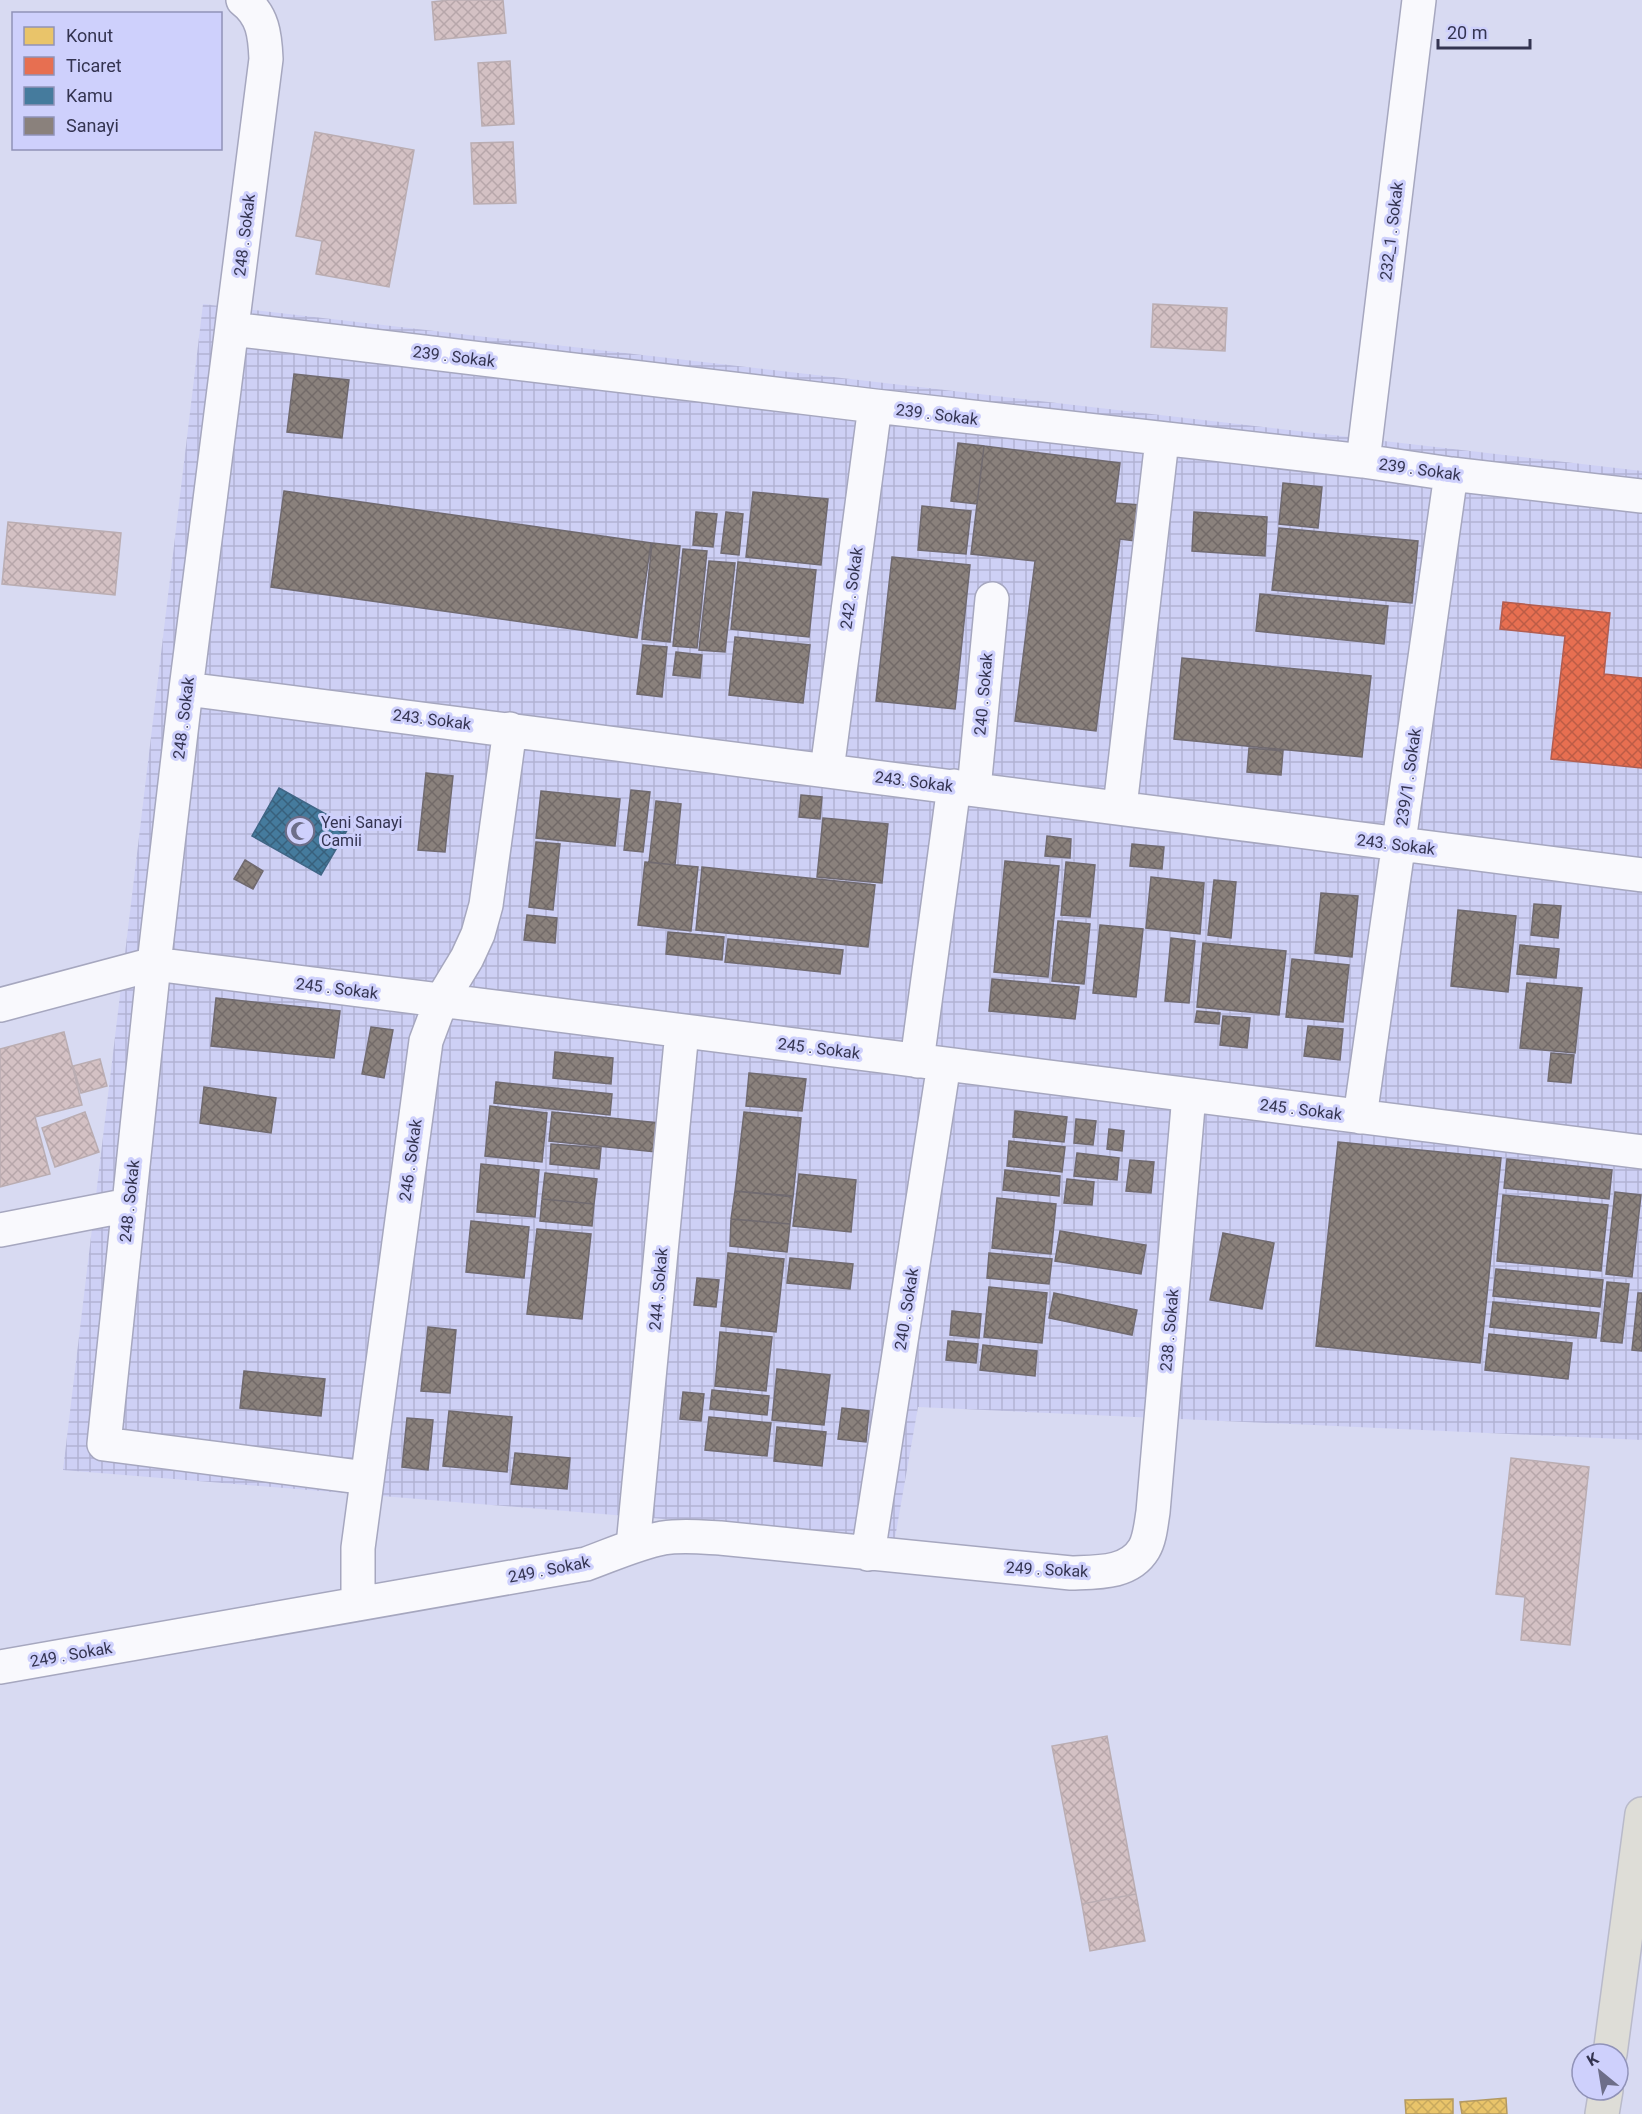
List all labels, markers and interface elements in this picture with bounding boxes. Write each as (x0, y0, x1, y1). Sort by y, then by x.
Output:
legend (12, 12, 222, 150)
scale bar (1438, 12, 1530, 50)
text: 20 m (1447, 22, 1487, 43)
text: Konut (66, 25, 113, 46)
text: Ticaret (66, 55, 122, 76)
text: Kamu (66, 85, 113, 106)
text: Sanayi (66, 115, 119, 136)
street label: 232_1 . Sokak (1376, 180, 1407, 281)
street label: 248 . Sokak (230, 192, 259, 277)
street label: 239 . Sokak (412, 342, 497, 371)
street label: 239 . Sokak (895, 400, 980, 429)
street label: 239 . Sokak (1378, 454, 1463, 485)
street label: 242 . Sokak (836, 545, 867, 630)
street label: 240 . Sokak (970, 651, 997, 736)
street label: 248 . Sokak (169, 675, 198, 760)
street label: 243. Sokak (392, 705, 473, 734)
street label: 239/1 . Sokak (1392, 726, 1425, 827)
street label: 243. Sokak (874, 767, 955, 796)
place label: Yeni Sanayi Camii (321, 813, 402, 850)
mosque icon: Yeni Sanayi Camii (284, 815, 316, 847)
street label: 243. Sokak (1356, 830, 1437, 859)
street label: 245 . Sokak (295, 974, 380, 1003)
street label: 245 . Sokak (777, 1034, 862, 1063)
street label: 245 . Sokak (1259, 1095, 1344, 1124)
street label: 246 . Sokak (395, 1117, 426, 1202)
street label: 248 . Sokak (116, 1158, 143, 1243)
street label: 244 . Sokak (645, 1246, 672, 1331)
street label: 240 . Sokak (891, 1266, 922, 1351)
street label: 238 . Sokak (1156, 1287, 1183, 1372)
street label: 249 . Sokak (507, 1552, 592, 1587)
street label: 249 . Sokak (1005, 1558, 1090, 1581)
street label: 249 . Sokak (29, 1638, 114, 1671)
north arrow (1570, 2042, 1630, 2102)
text: K (1584, 2048, 1603, 2070)

